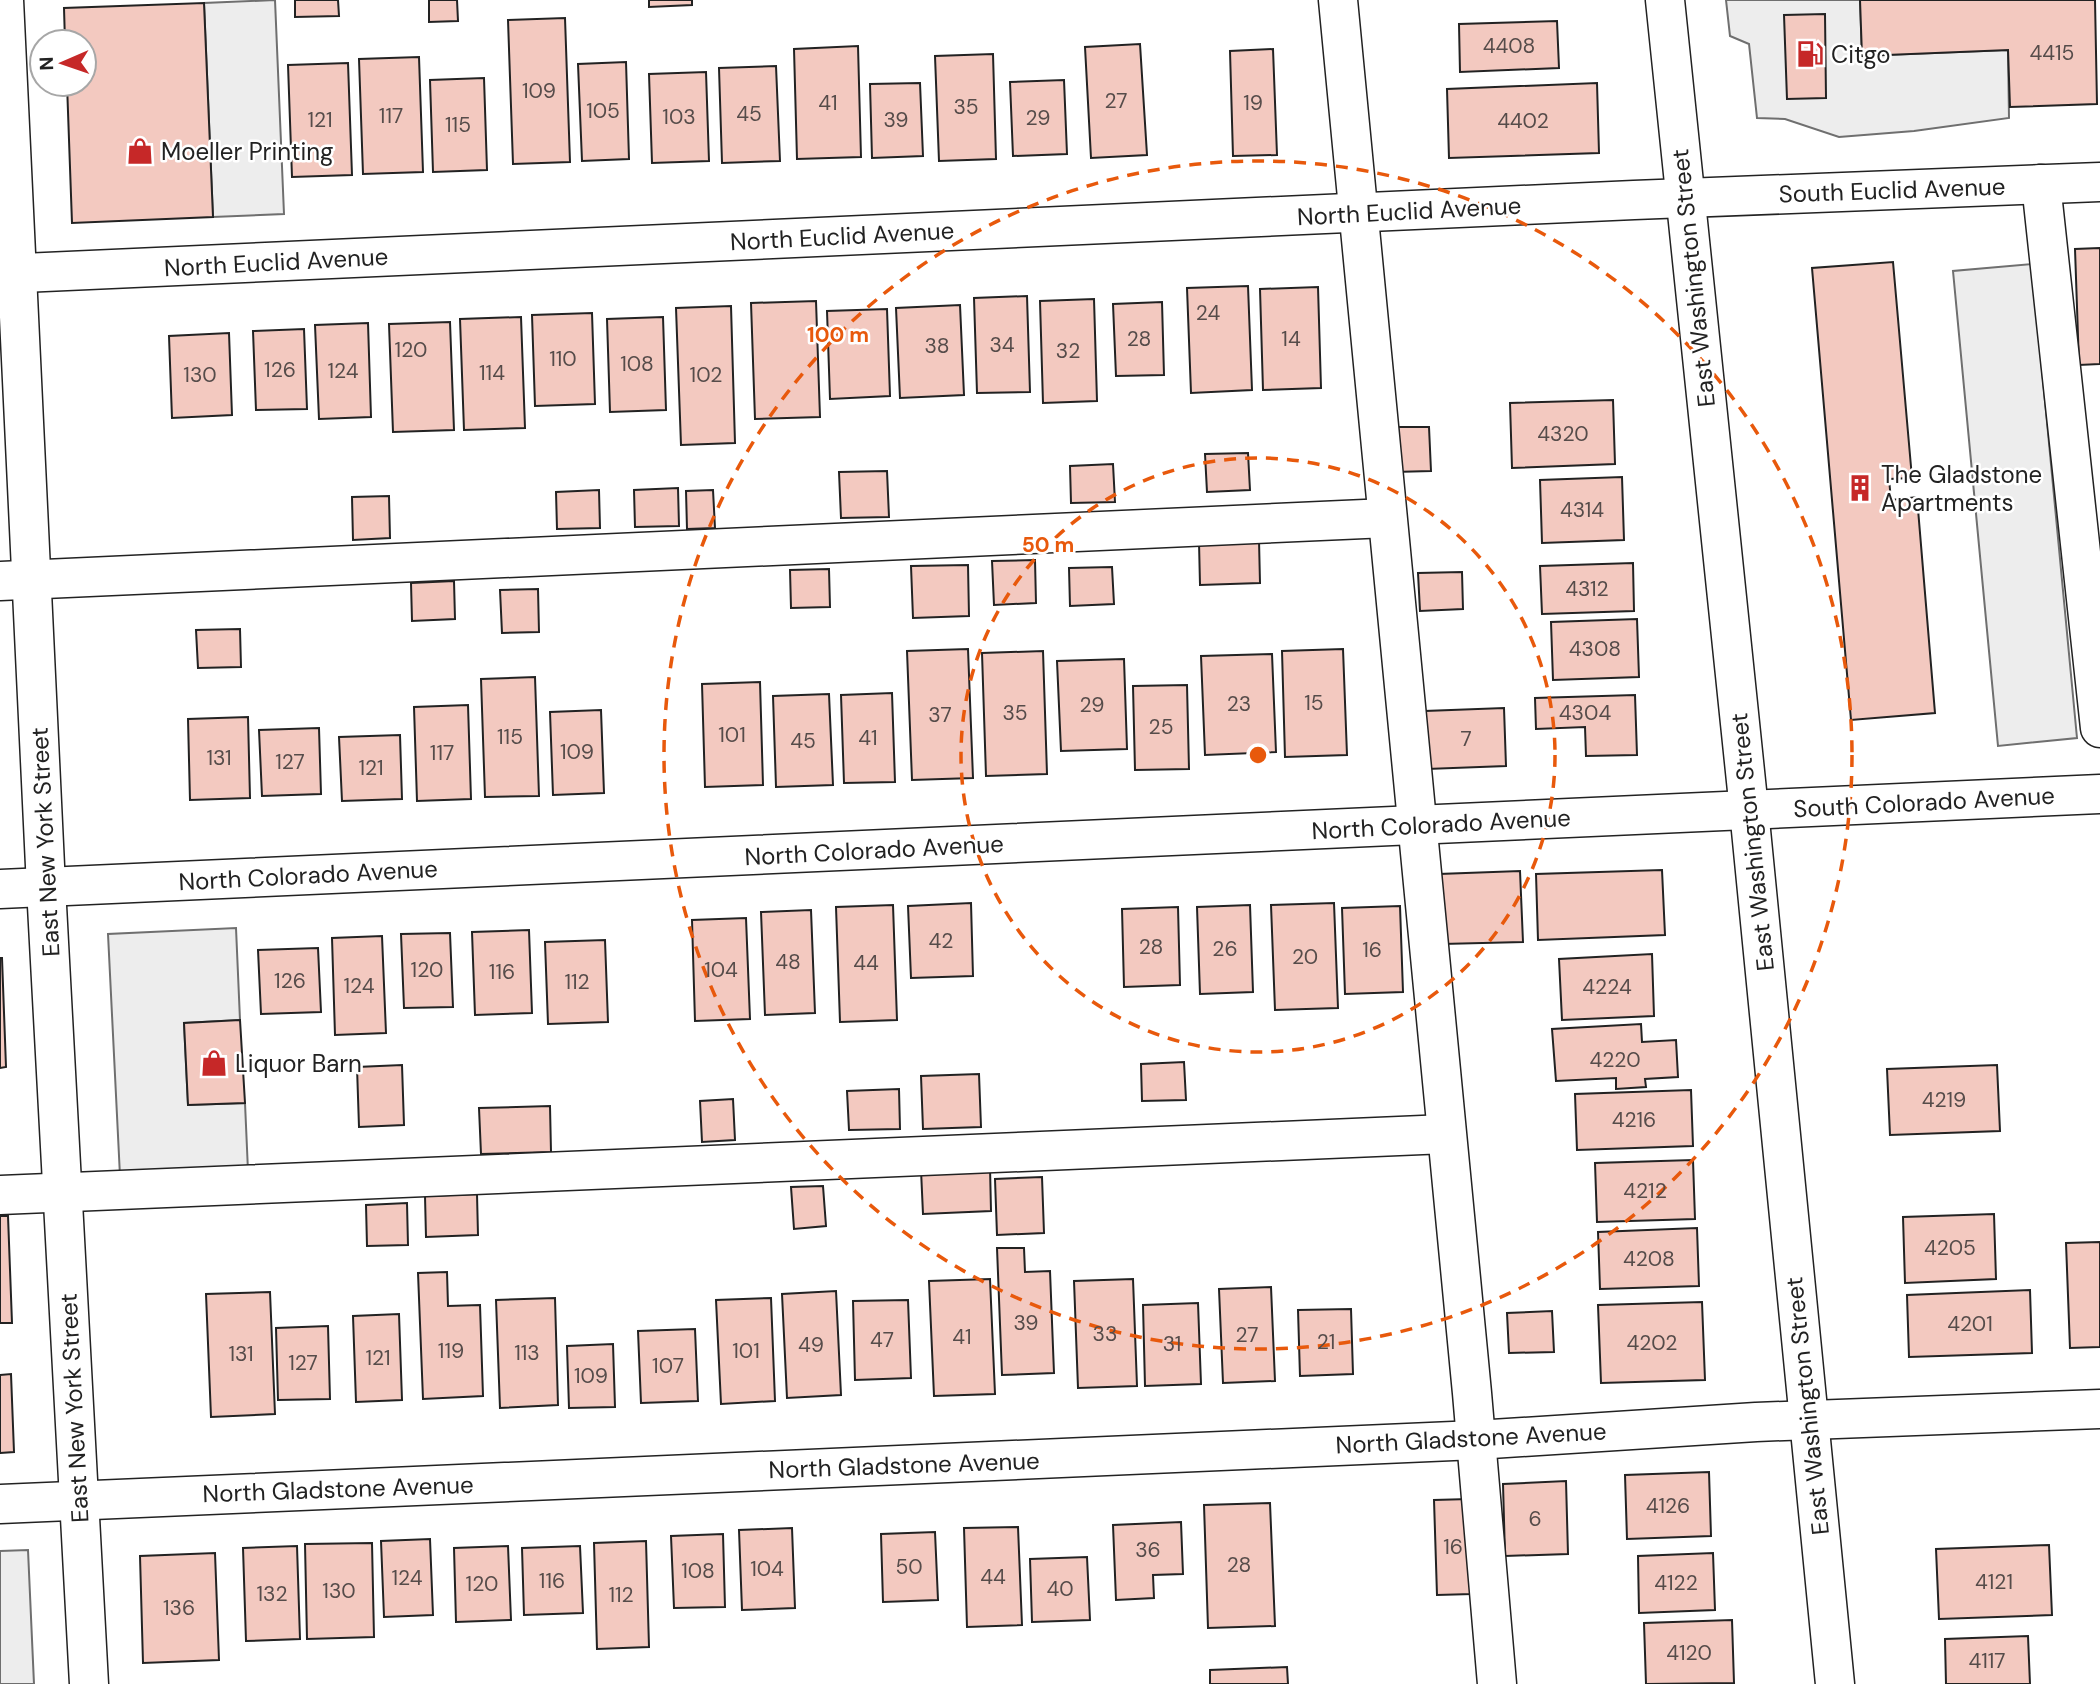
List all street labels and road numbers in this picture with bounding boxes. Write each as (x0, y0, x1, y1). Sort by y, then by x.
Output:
street label: East Washington Street (1664, 147, 1722, 409)
street label: South Euclid Avenue (1778, 171, 2006, 209)
street label: North Euclid Avenue (1296, 190, 1522, 232)
street label: North Euclid Avenue (729, 215, 955, 257)
street label: North Euclid Avenue (163, 241, 389, 283)
street label: East Washington Street (1723, 711, 1781, 973)
street label: East New York Street (24, 726, 66, 958)
street label: South Colorado Avenue (1793, 780, 2055, 824)
street label: North Colorado Avenue (1311, 802, 1571, 846)
street label: North Colorado Avenue (744, 828, 1004, 872)
street label: North Colorado Avenue (178, 853, 438, 897)
street label: East Washington Street (1778, 1275, 1836, 1537)
street label: East New York Street (53, 1292, 95, 1524)
street label: North Gladstone Avenue (1335, 1415, 1607, 1461)
street label: North Gladstone Avenue (768, 1445, 1040, 1485)
street label: North Gladstone Avenue (202, 1469, 474, 1509)

